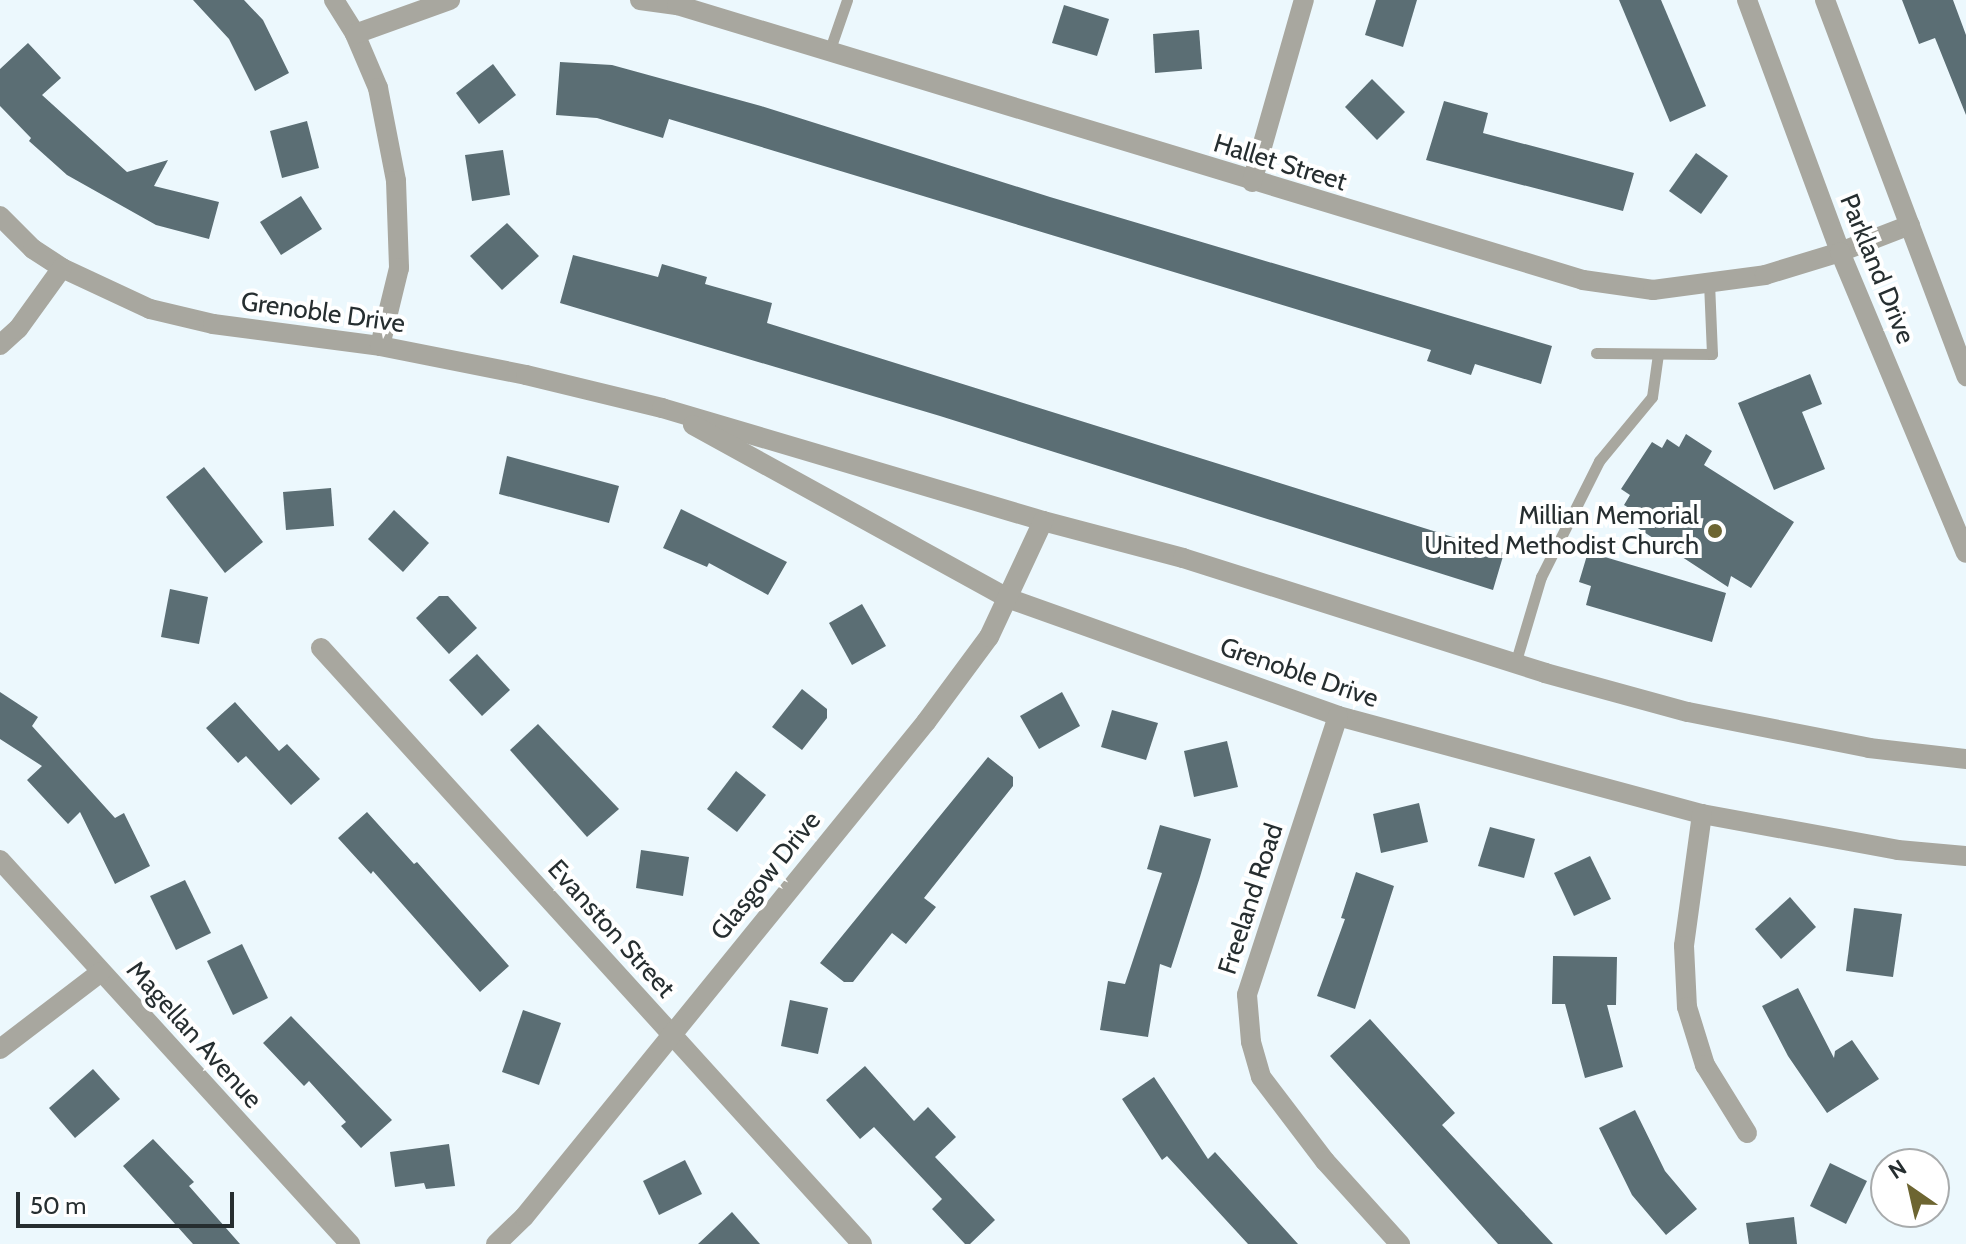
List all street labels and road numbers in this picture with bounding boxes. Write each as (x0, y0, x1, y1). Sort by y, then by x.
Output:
street label: Hallet Street (1210, 128, 1350, 198)
street label: Parkland Drive (1833, 190, 1921, 348)
street label: Grenoble Drive (239, 286, 407, 340)
street label: Grenoble Drive (1216, 631, 1382, 715)
street label: Glasgow Drive (705, 805, 827, 947)
street label: Freeland Road (1212, 820, 1290, 978)
street label: Evanston Street (541, 854, 681, 1004)
street label: Magellan Avenue (120, 955, 268, 1115)

